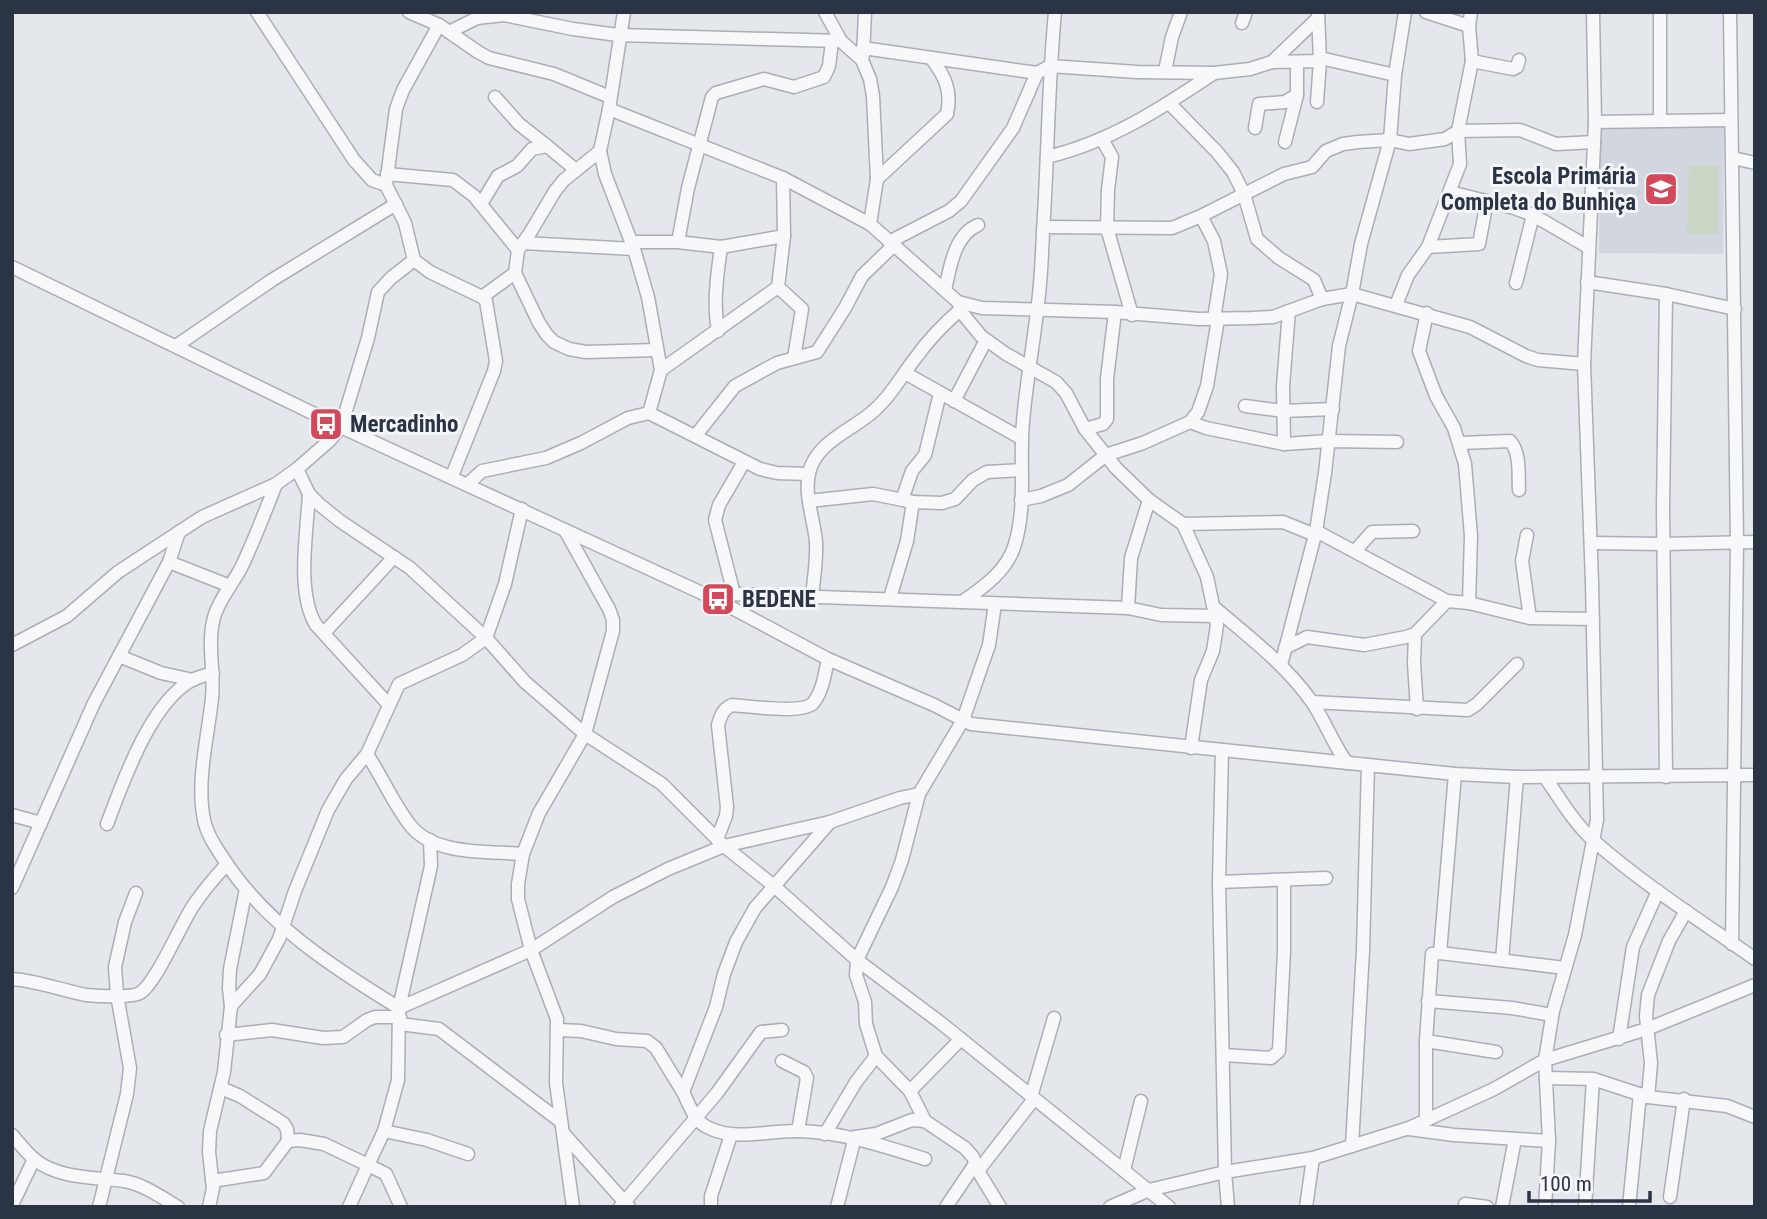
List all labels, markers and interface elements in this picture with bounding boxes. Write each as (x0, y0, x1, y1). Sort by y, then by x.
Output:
place label: Escola Primária Completa do Bunhiça (1441, 163, 1636, 216)
school or university icon: Escola Primária Completa do Bunhiça (1642, 170, 1680, 208)
bus stop icon: Mercadinho (307, 405, 345, 443)
place label: Mercadinho (350, 411, 459, 438)
bus stop icon: BEDENE (699, 580, 737, 618)
place label: BEDENE (742, 586, 816, 613)
scale bar (1529, 1160, 1650, 1204)
text: 100 m (1540, 1172, 1592, 1196)

